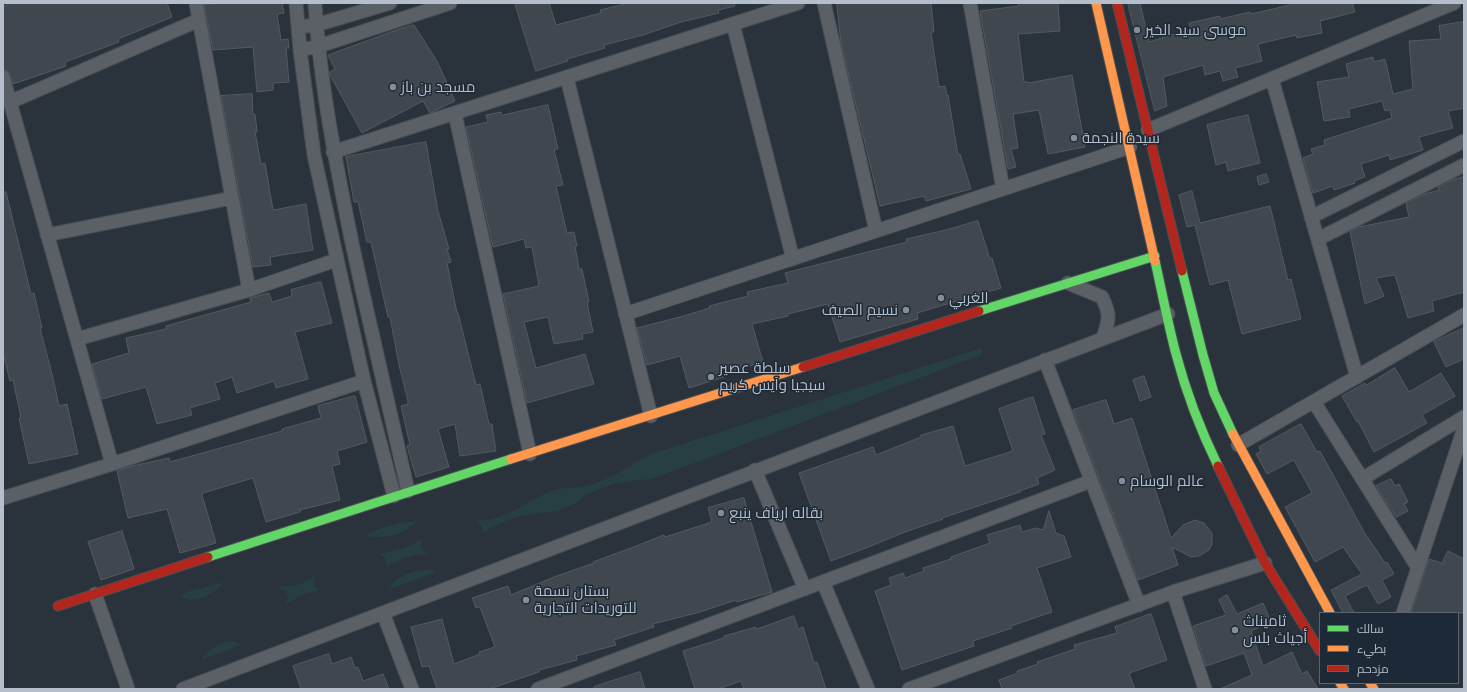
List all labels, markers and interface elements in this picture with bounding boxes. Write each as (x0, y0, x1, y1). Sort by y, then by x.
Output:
place label: موسى سيد الخير (1145, 21, 1246, 39)
marker: موسى سيد الخير (1132, 25, 1142, 35)
place label: مسجد بن باز (401, 78, 475, 96)
marker: مسجد بن باز (388, 82, 398, 92)
place label: سيدة النجمة (1082, 129, 1160, 147)
marker: سيدة النجمة (1069, 133, 1079, 143)
place label: الغربي (949, 289, 988, 307)
marker: الغربي (936, 293, 946, 303)
place label: نسيم الصيف (822, 301, 898, 319)
marker: نسيم الصيف (901, 305, 911, 315)
place label: سلطة عصير سيجيا وآيس كريم (719, 359, 825, 394)
marker: سلطة عصير سيجيا وآيس كريم (706, 372, 716, 382)
place label: عالم الوسام (1130, 472, 1204, 490)
marker: عالم الوسام (1117, 476, 1127, 486)
place label: بقاله ارياف ينبع (729, 504, 823, 522)
marker: بقاله ارياف ينبع (716, 508, 726, 518)
place label: بستان نسمة للتوريدات التجارية (534, 582, 637, 617)
marker: بستان نسمة للتوريدات التجارية (521, 595, 531, 605)
place label: ثاميناث أجياث بلس (1243, 612, 1307, 647)
legend (1319, 612, 1459, 684)
text: سالك (1357, 621, 1384, 636)
marker: ثاميناث أجياث بلس (1230, 625, 1240, 635)
text: بطيء (1357, 641, 1386, 656)
text: مزدحم (1357, 661, 1389, 676)

